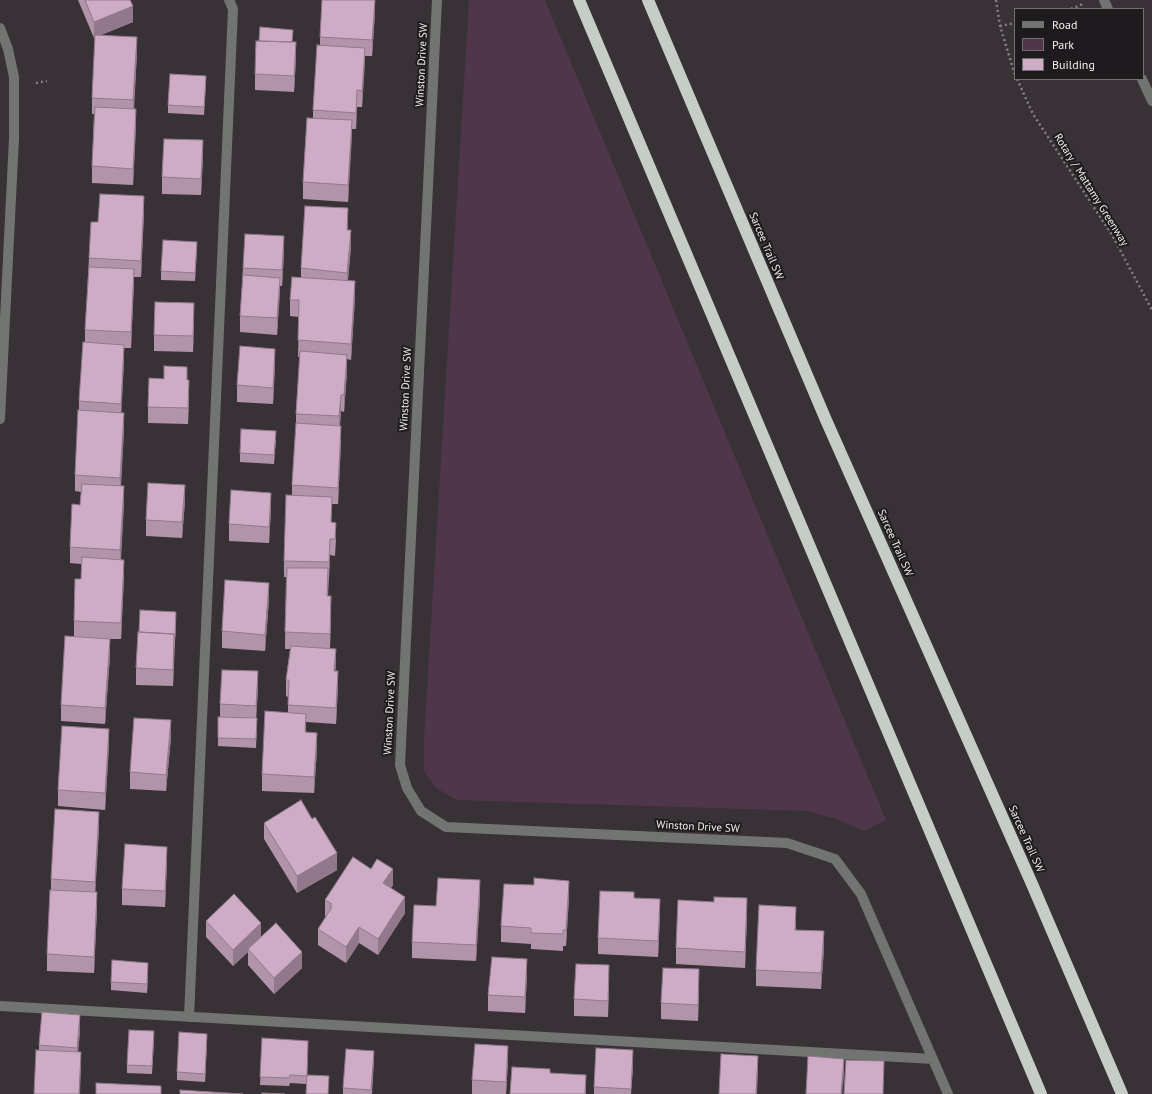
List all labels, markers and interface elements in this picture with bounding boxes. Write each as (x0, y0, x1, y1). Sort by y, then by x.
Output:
legend (1014, 8, 1144, 80)
text: Road (1052, 17, 1077, 32)
street label: Winston Drive SW (413, 23, 431, 107)
text: Park (1052, 37, 1074, 52)
text: Building (1052, 57, 1095, 72)
street label: Rotary / Mattamy Greenway (1051, 131, 1131, 249)
street label: Sarcee Trail SW (746, 210, 786, 282)
street label: Winston Drive SW (397, 347, 415, 431)
street label: Sarcee Trail SW (874, 507, 916, 579)
street label: Winston Drive SW (381, 671, 399, 755)
street label: Sarcee Trail SW (1005, 803, 1047, 875)
street label: Winston Drive SW (656, 818, 740, 836)

